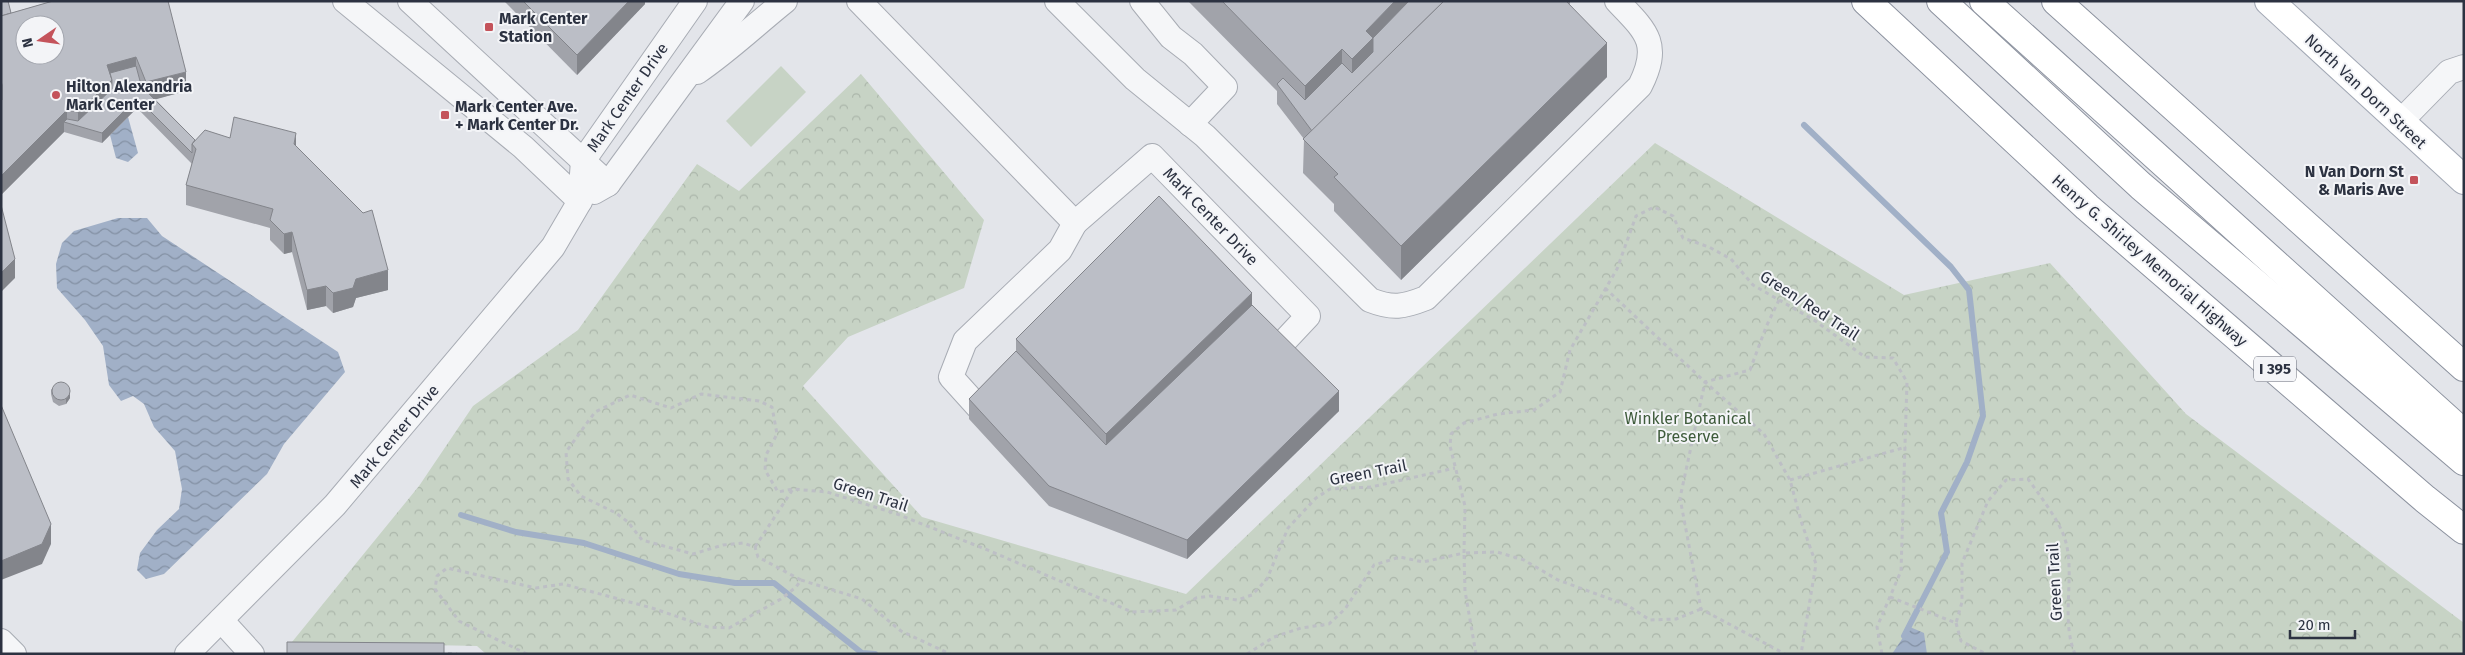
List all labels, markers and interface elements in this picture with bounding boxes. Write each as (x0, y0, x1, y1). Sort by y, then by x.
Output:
place label: Mark Center Station (499, 9, 588, 46)
north arrow (15, 15, 65, 65)
marker: Mark Center Station (483, 21, 495, 33)
street label: North Van Dorn Street (2301, 30, 2431, 153)
text: N (18, 36, 37, 49)
street label: Mark Center Drive (583, 39, 672, 155)
place label: Hilton Alexandria Mark Center (66, 77, 192, 114)
marker: Hilton Alexandria Mark Center (50, 89, 62, 101)
place label: Mark Center Ave. + Mark Center Dr. (455, 97, 579, 134)
marker: Mark Center Ave. + Mark Center Dr. (439, 109, 451, 121)
place label: N Van Dorn St & Maris Ave (2305, 162, 2405, 199)
street label: Mark Center Drive (1159, 163, 1262, 269)
street label: Henry G. Shirley Memorial Highway (2048, 170, 2251, 351)
marker: N Van Dorn St & Maris Ave (2408, 174, 2420, 186)
street label: Green/Red Trail (1757, 266, 1863, 345)
road number: I 395 (2254, 356, 2296, 382)
street label: Mark Center Drive (346, 381, 443, 492)
park label: Winkler Botanical Preserve (1624, 409, 1752, 446)
street label: Green Trail (1328, 456, 1409, 489)
street label: Green Trail (831, 473, 911, 516)
street label: Green Trail (2043, 542, 2066, 622)
scale bar (2290, 608, 2355, 640)
text: 20 m (2298, 616, 2331, 634)

